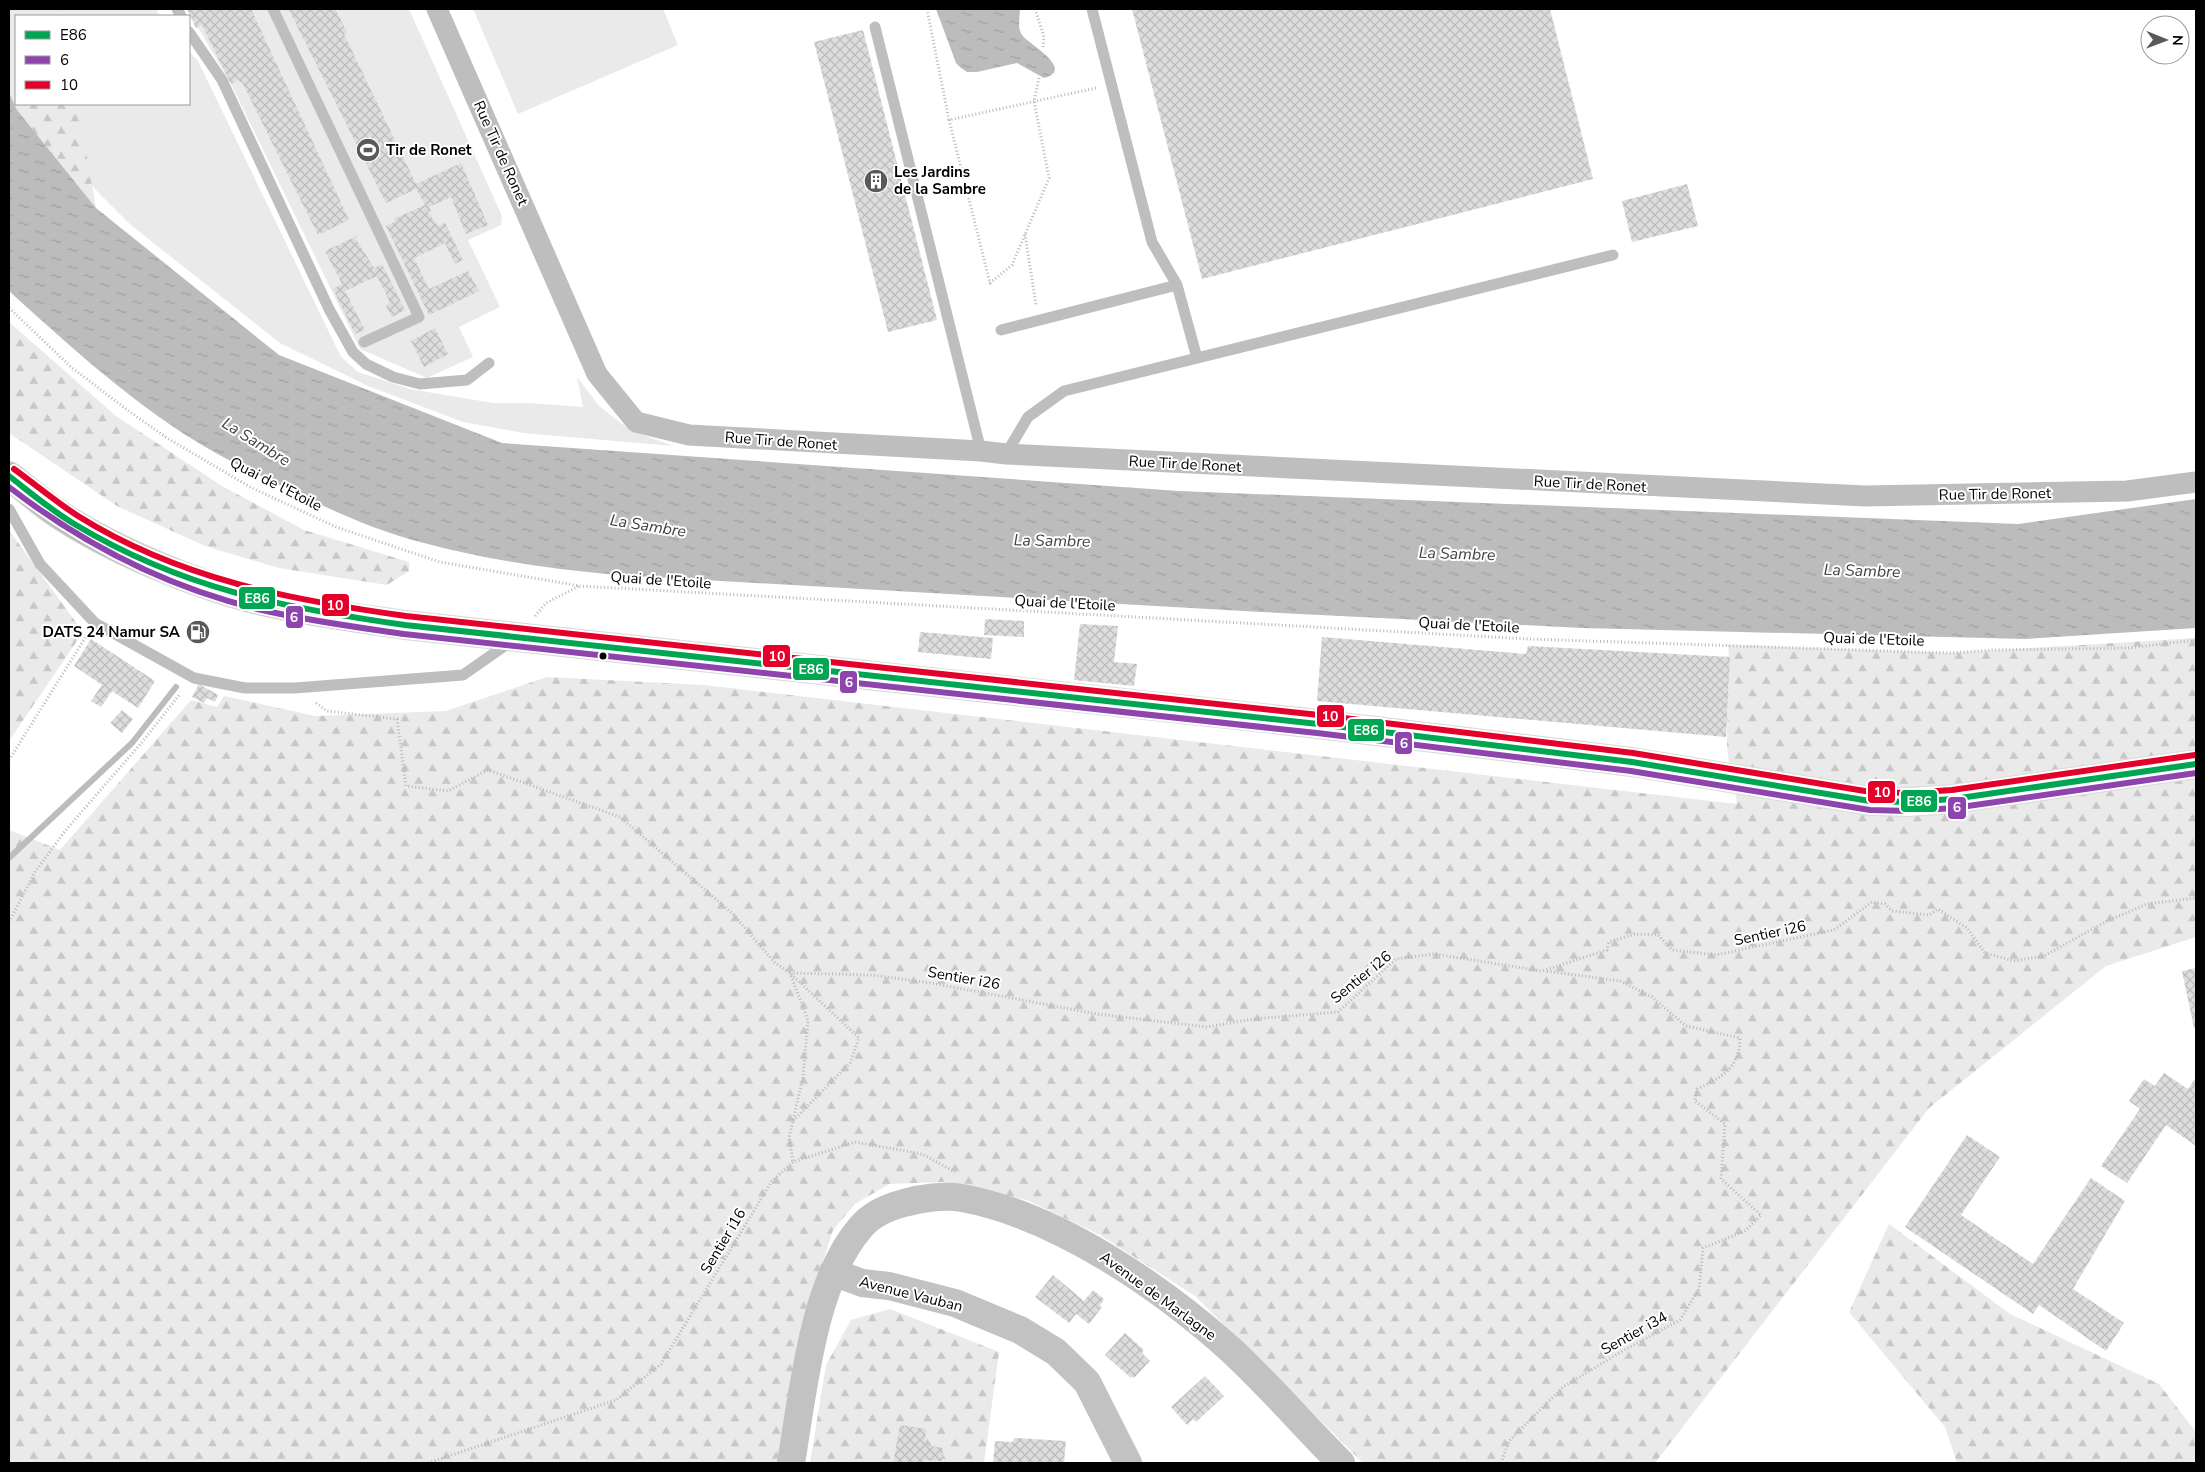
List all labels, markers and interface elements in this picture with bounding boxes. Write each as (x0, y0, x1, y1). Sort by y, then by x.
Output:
legend (15, 15, 190, 105)
north arrow (2140, 15, 2190, 65)
text: E86 (60, 25, 87, 45)
text: N (2168, 35, 2187, 46)
text: 6 (60, 50, 69, 70)
text: 10 (60, 75, 78, 95)
street label: Rue Tir de Ronet (469, 98, 533, 209)
sports icon: Tir de Ronet (355, 137, 381, 163)
place label: Tir de Ronet (386, 140, 472, 160)
place label: Les Jardins de la Sambre (894, 162, 986, 199)
building icon: Les Jardins de la Sambre (863, 168, 889, 194)
water label: La Sambre (218, 412, 295, 472)
street label: Rue Tir de Ronet (724, 427, 839, 455)
street label: Rue Tir de Ronet (1128, 451, 1242, 477)
street label: Quai de l'Etoile (226, 452, 326, 516)
street label: Rue Tir de Ronet (1533, 471, 1647, 497)
street label: Rue Tir de Ronet (1939, 483, 2052, 505)
water label: La Sambre (608, 509, 688, 543)
water label: La Sambre (1013, 529, 1091, 553)
water label: La Sambre (1418, 542, 1496, 566)
water label: La Sambre (1823, 559, 1901, 583)
street label: Quai de l'Etoile (610, 567, 712, 593)
line badge: E86 (238, 586, 276, 610)
text: E86 (244, 589, 270, 608)
street label: Quai de l'Etoile (1014, 590, 1116, 616)
line badge: 10 (321, 593, 350, 617)
text: 10 (327, 596, 343, 615)
line badge: 6 (285, 605, 304, 629)
text: 6 (290, 608, 298, 627)
street label: Quai de l'Etoile (1418, 612, 1520, 638)
fuel station icon: DATS 24 Namur SA (185, 619, 211, 645)
place label: DATS 24 Namur SA (43, 622, 181, 642)
street label: Quai de l'Etoile (1823, 627, 1925, 651)
line badge: 10 (762, 644, 791, 668)
text: 10 (769, 647, 785, 666)
unlabelled marker (598, 651, 608, 661)
line badge: E86 (792, 657, 830, 681)
text: E86 (798, 660, 824, 679)
line badge: 6 (839, 670, 858, 694)
text: 6 (845, 673, 853, 692)
line badge: 10 (1316, 704, 1345, 728)
text: 10 (1322, 707, 1338, 726)
line badge: E86 (1347, 718, 1385, 742)
text: E86 (1353, 721, 1379, 740)
line badge: 6 (1394, 731, 1413, 755)
text: 6 (1400, 734, 1408, 753)
line badge: 10 (1867, 780, 1896, 804)
text: 10 (1874, 783, 1890, 802)
line badge: E86 (1900, 789, 1938, 813)
text: E86 (1906, 792, 1932, 811)
line badge: 6 (1947, 796, 1967, 820)
text: 6 (1953, 798, 1961, 817)
street label: Sentier i26 (1732, 916, 1808, 950)
street label: Sentier i26 (1326, 946, 1396, 1008)
street label: Sentier i26 (926, 962, 1002, 994)
street label: Sentier i16 (696, 1205, 750, 1277)
street label: Avenue de Marlagne (1096, 1247, 1220, 1345)
street label: Avenue Vauban (857, 1271, 965, 1317)
street label: Sentier i34 (1597, 1307, 1671, 1359)

